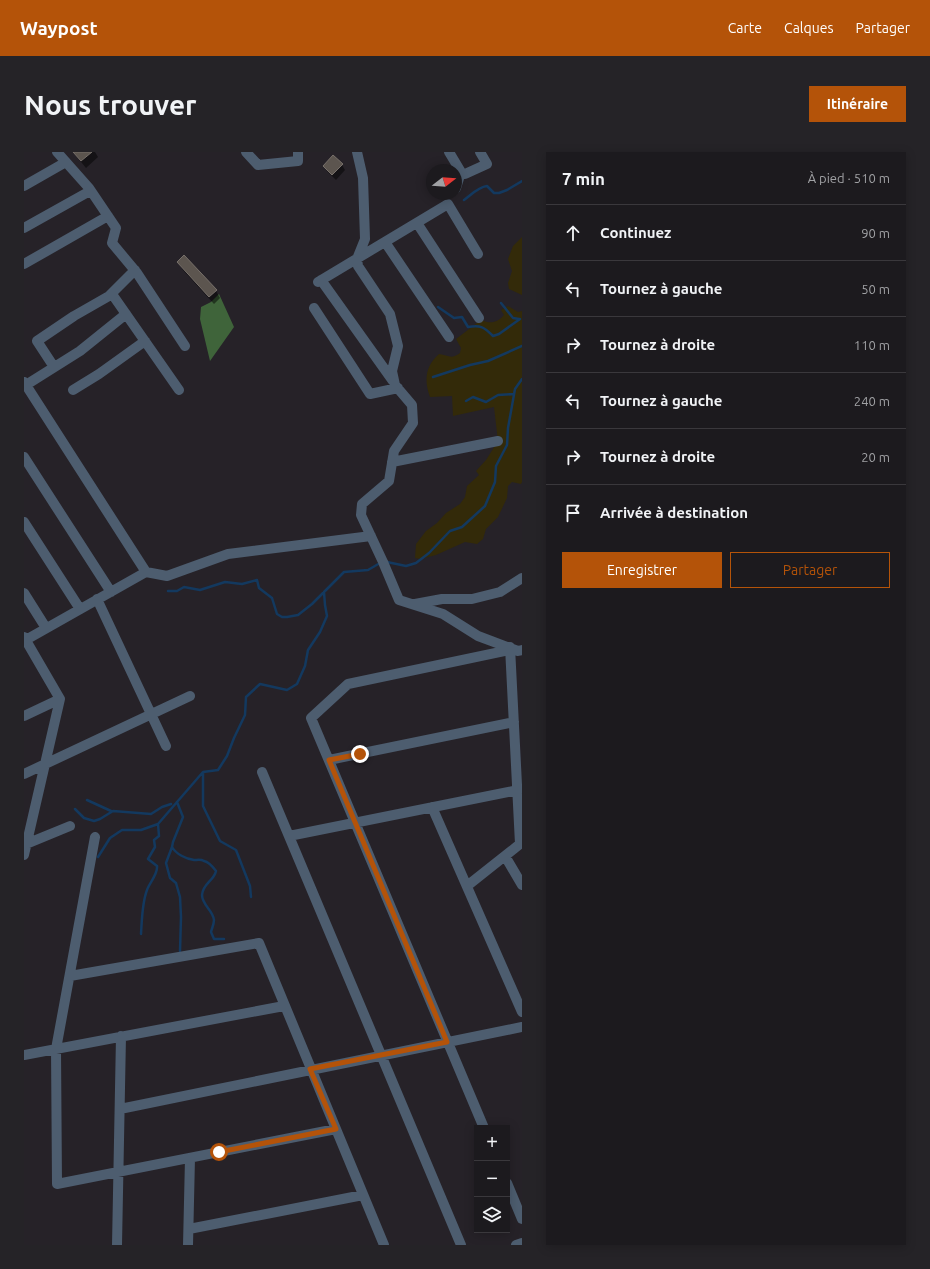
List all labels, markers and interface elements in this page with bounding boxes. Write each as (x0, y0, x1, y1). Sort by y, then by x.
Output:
text: Waypost (20, 17, 98, 39)
text: Carte (728, 20, 762, 36)
text: Calques (784, 20, 833, 36)
text: Partager (855, 20, 910, 36)
button: Itinéraire (809, 86, 906, 122)
text: Nous trouver (24, 89, 197, 120)
north arrow (426, 164, 462, 200)
text: 7 min (562, 169, 605, 188)
text: À pied · 510 m (808, 171, 890, 185)
icon: ahead (562, 222, 584, 244)
text: Continuez (600, 224, 671, 241)
text: 90 m (861, 226, 890, 240)
icon: left (562, 278, 584, 300)
text: Tournez à gauche (600, 280, 723, 297)
text: 50 m (861, 282, 890, 296)
icon: right (562, 334, 584, 356)
text: Tournez à droite (600, 336, 715, 353)
text: 110 m (854, 338, 890, 352)
icon: left (562, 390, 584, 412)
text: Tournez à gauche (600, 392, 723, 409)
text: 240 m (854, 394, 890, 408)
icon: right (562, 446, 584, 468)
text: Tournez à droite (600, 448, 715, 465)
text: 20 m (861, 450, 890, 464)
icon: arrive (562, 502, 584, 524)
text: Arrivée à destination (600, 504, 748, 521)
button: Enregistrer (562, 552, 722, 588)
button: Partager (730, 552, 890, 588)
route end (351, 745, 369, 763)
map controls (474, 1125, 510, 1233)
button: + (474, 1125, 510, 1161)
route start (210, 1143, 228, 1161)
button: − (474, 1161, 510, 1197)
button: layers (474, 1197, 510, 1233)

